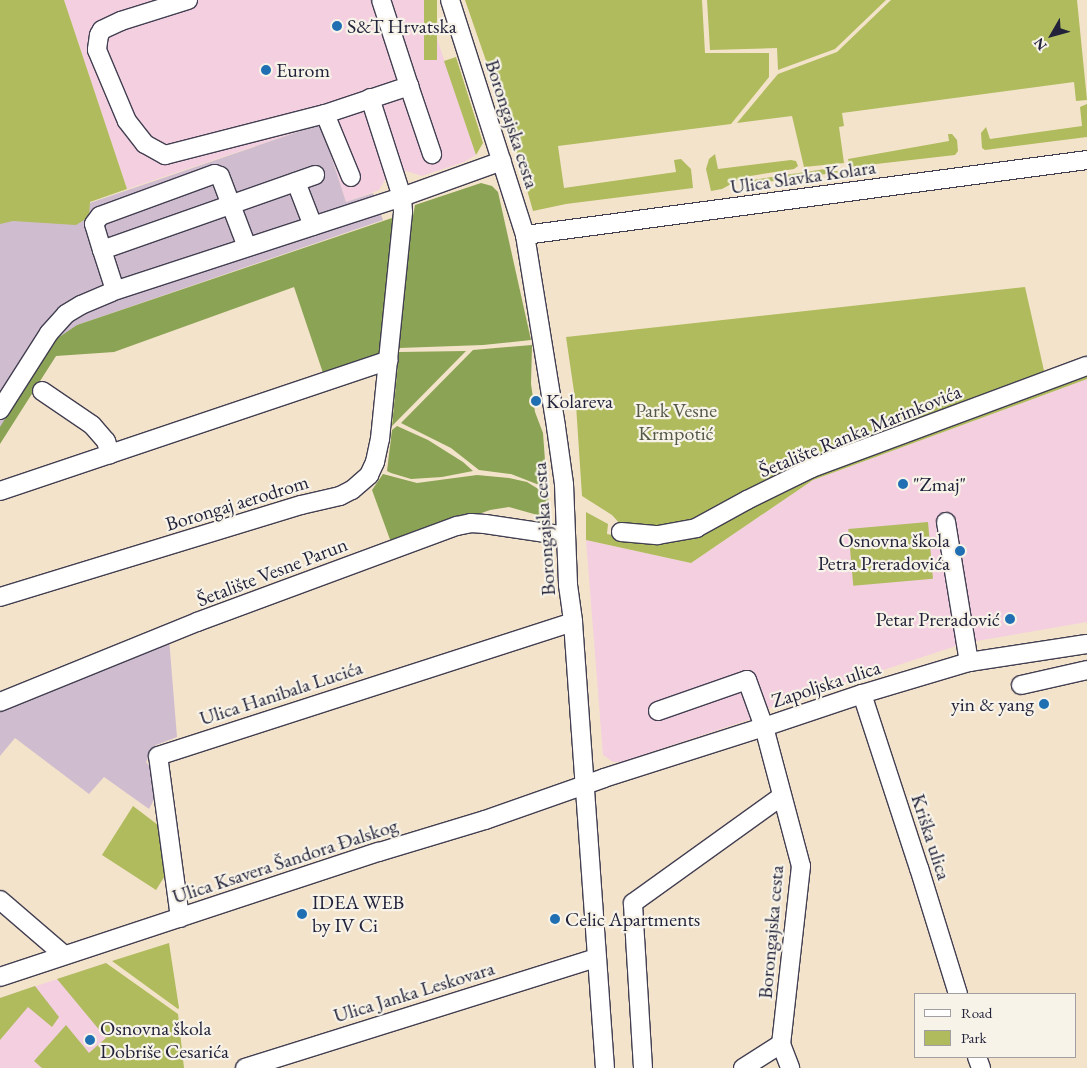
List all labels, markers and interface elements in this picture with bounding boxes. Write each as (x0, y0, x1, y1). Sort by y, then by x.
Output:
north arrow (1027, 10, 1077, 60)
place label: S&T Hrvatska (347, 14, 457, 38)
marker: S&T Hrvatska (331, 20, 343, 32)
text: N (1030, 34, 1051, 54)
street label: Borongajska cesta (480, 57, 544, 191)
place label: Eurom (276, 58, 330, 82)
marker: Eurom (260, 64, 272, 76)
street label: Ulica Slavka Kolara (729, 155, 877, 199)
street label: Šetalište Ranka Marinkovića (755, 379, 965, 483)
place label: Kolareva (546, 389, 613, 413)
marker: Kolareva (530, 395, 542, 407)
park label: Park Vesne Krmpotić (635, 399, 717, 446)
street label: Borongajska cesta (527, 461, 561, 597)
street label: Borongaj aerodrom (163, 470, 311, 536)
place label: "Zmaj" (913, 472, 966, 496)
marker: "Zmaj" (897, 478, 909, 490)
place label: Osnovna škola Petra Preradovića (818, 528, 950, 575)
street label: Šetalište Vesne Parun (193, 532, 351, 612)
marker: Osnovna škola Petra Preradovića (954, 545, 966, 557)
place label: Petar Preradović (876, 607, 1000, 631)
marker: Petar Preradović (1004, 613, 1016, 625)
street label: Ulica Hanibala Lucića (197, 655, 365, 731)
street label: Zapoljska ulica (768, 655, 884, 713)
place label: yin & yang (951, 692, 1034, 716)
marker: yin & yang (1038, 698, 1050, 710)
street label: Kriška ulica (906, 791, 956, 883)
street label: Ulica Ksavera Šandora Đalskog (169, 813, 401, 909)
street label: Borongajska cesta (753, 864, 789, 1000)
place label: IDEA WEB by IV Ci (312, 890, 404, 937)
place label: Celic Apartments (565, 907, 700, 931)
marker: IDEA WEB by IV Ci (296, 908, 308, 920)
marker: Celic Apartments (549, 913, 561, 925)
street label: Ulica Janka Leskovara (331, 956, 497, 1028)
legend (914, 993, 1077, 1058)
text: Road (961, 1003, 992, 1022)
place label: Osnovna škola Dobriše Cesarića (100, 1016, 229, 1063)
text: Park (961, 1028, 987, 1047)
marker: Osnovna škola Dobriše Cesarića (84, 1034, 96, 1046)

